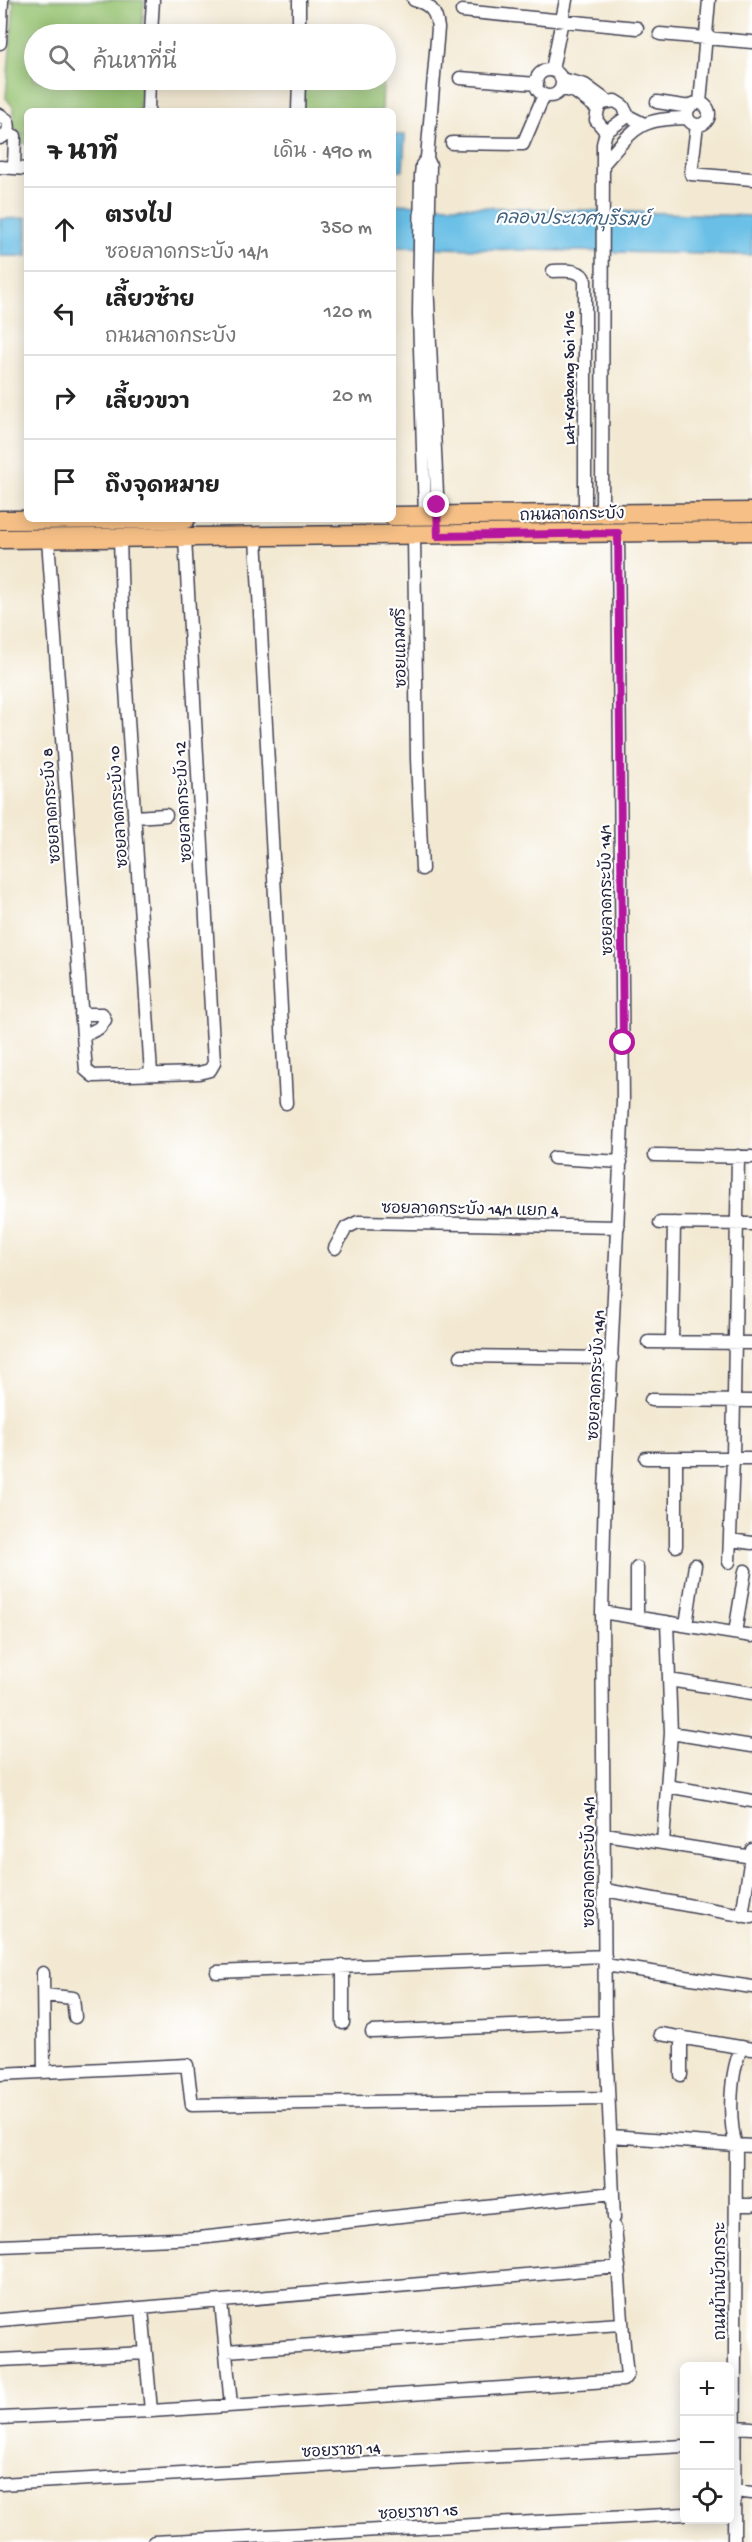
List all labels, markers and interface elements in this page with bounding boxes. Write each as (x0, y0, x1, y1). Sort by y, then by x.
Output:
search box (24, 24, 396, 90)
icon: search (45, 41, 78, 74)
text: ค้นหาที่นี่ (93, 51, 177, 77)
text: 7 นาที (48, 139, 118, 170)
text: เดิน · 490 m (273, 142, 372, 165)
text: ตรงไป (105, 205, 173, 231)
water label: คลองประเวศบุรีรมย์ (495, 205, 655, 232)
icon: ahead (48, 213, 81, 246)
text: 350 m (321, 218, 372, 241)
text: ซอยลาดกระบัง 14/1 (105, 243, 269, 266)
text: เลี้ยวซ้าย (105, 289, 195, 315)
icon: left (48, 297, 81, 330)
text: 120 m (324, 302, 372, 325)
street label: Lat Krabang Soi 1/16 (562, 310, 581, 445)
text: ถนนลาดกระบัง (105, 327, 236, 350)
icon: right (48, 381, 81, 414)
text: 20 m (332, 386, 372, 409)
text: เลี้ยวขวา (105, 391, 189, 417)
icon: arrive (48, 465, 81, 498)
text: ถึงจุดหมาย (105, 475, 220, 501)
route end (423, 491, 449, 517)
street label: ถนนลาดกระบัง (519, 502, 625, 527)
street label: ซอยแถมศรี (388, 607, 413, 688)
street label: ซอยลาดกระบัง 12 (169, 741, 198, 863)
street label: ซอยลาดกระบัง 10 (103, 745, 134, 869)
street label: ซอยลาดกระบัง 8 (36, 747, 67, 864)
street label: ซอยลาดกระบัง 14/1 (594, 824, 619, 956)
route start (609, 1029, 635, 1055)
street label: ซอยลาดกระบัง 14/1 แยก 4 (381, 1196, 559, 1223)
street label: ซอยลาดกระบัง 14/1 (582, 1309, 611, 1441)
street label: ซอยลาดกระบัง 14/1 (578, 1796, 601, 1928)
street label: ถนนบ้านบัวเกราะ (709, 2222, 732, 2340)
map controls (680, 2362, 734, 2524)
button: + (680, 2362, 734, 2416)
button: − (680, 2416, 734, 2470)
street label: ซอยราชา 14 (301, 2441, 382, 2464)
button: locate (680, 2470, 734, 2524)
street label: ซอยราชา 15 (378, 2503, 459, 2526)

